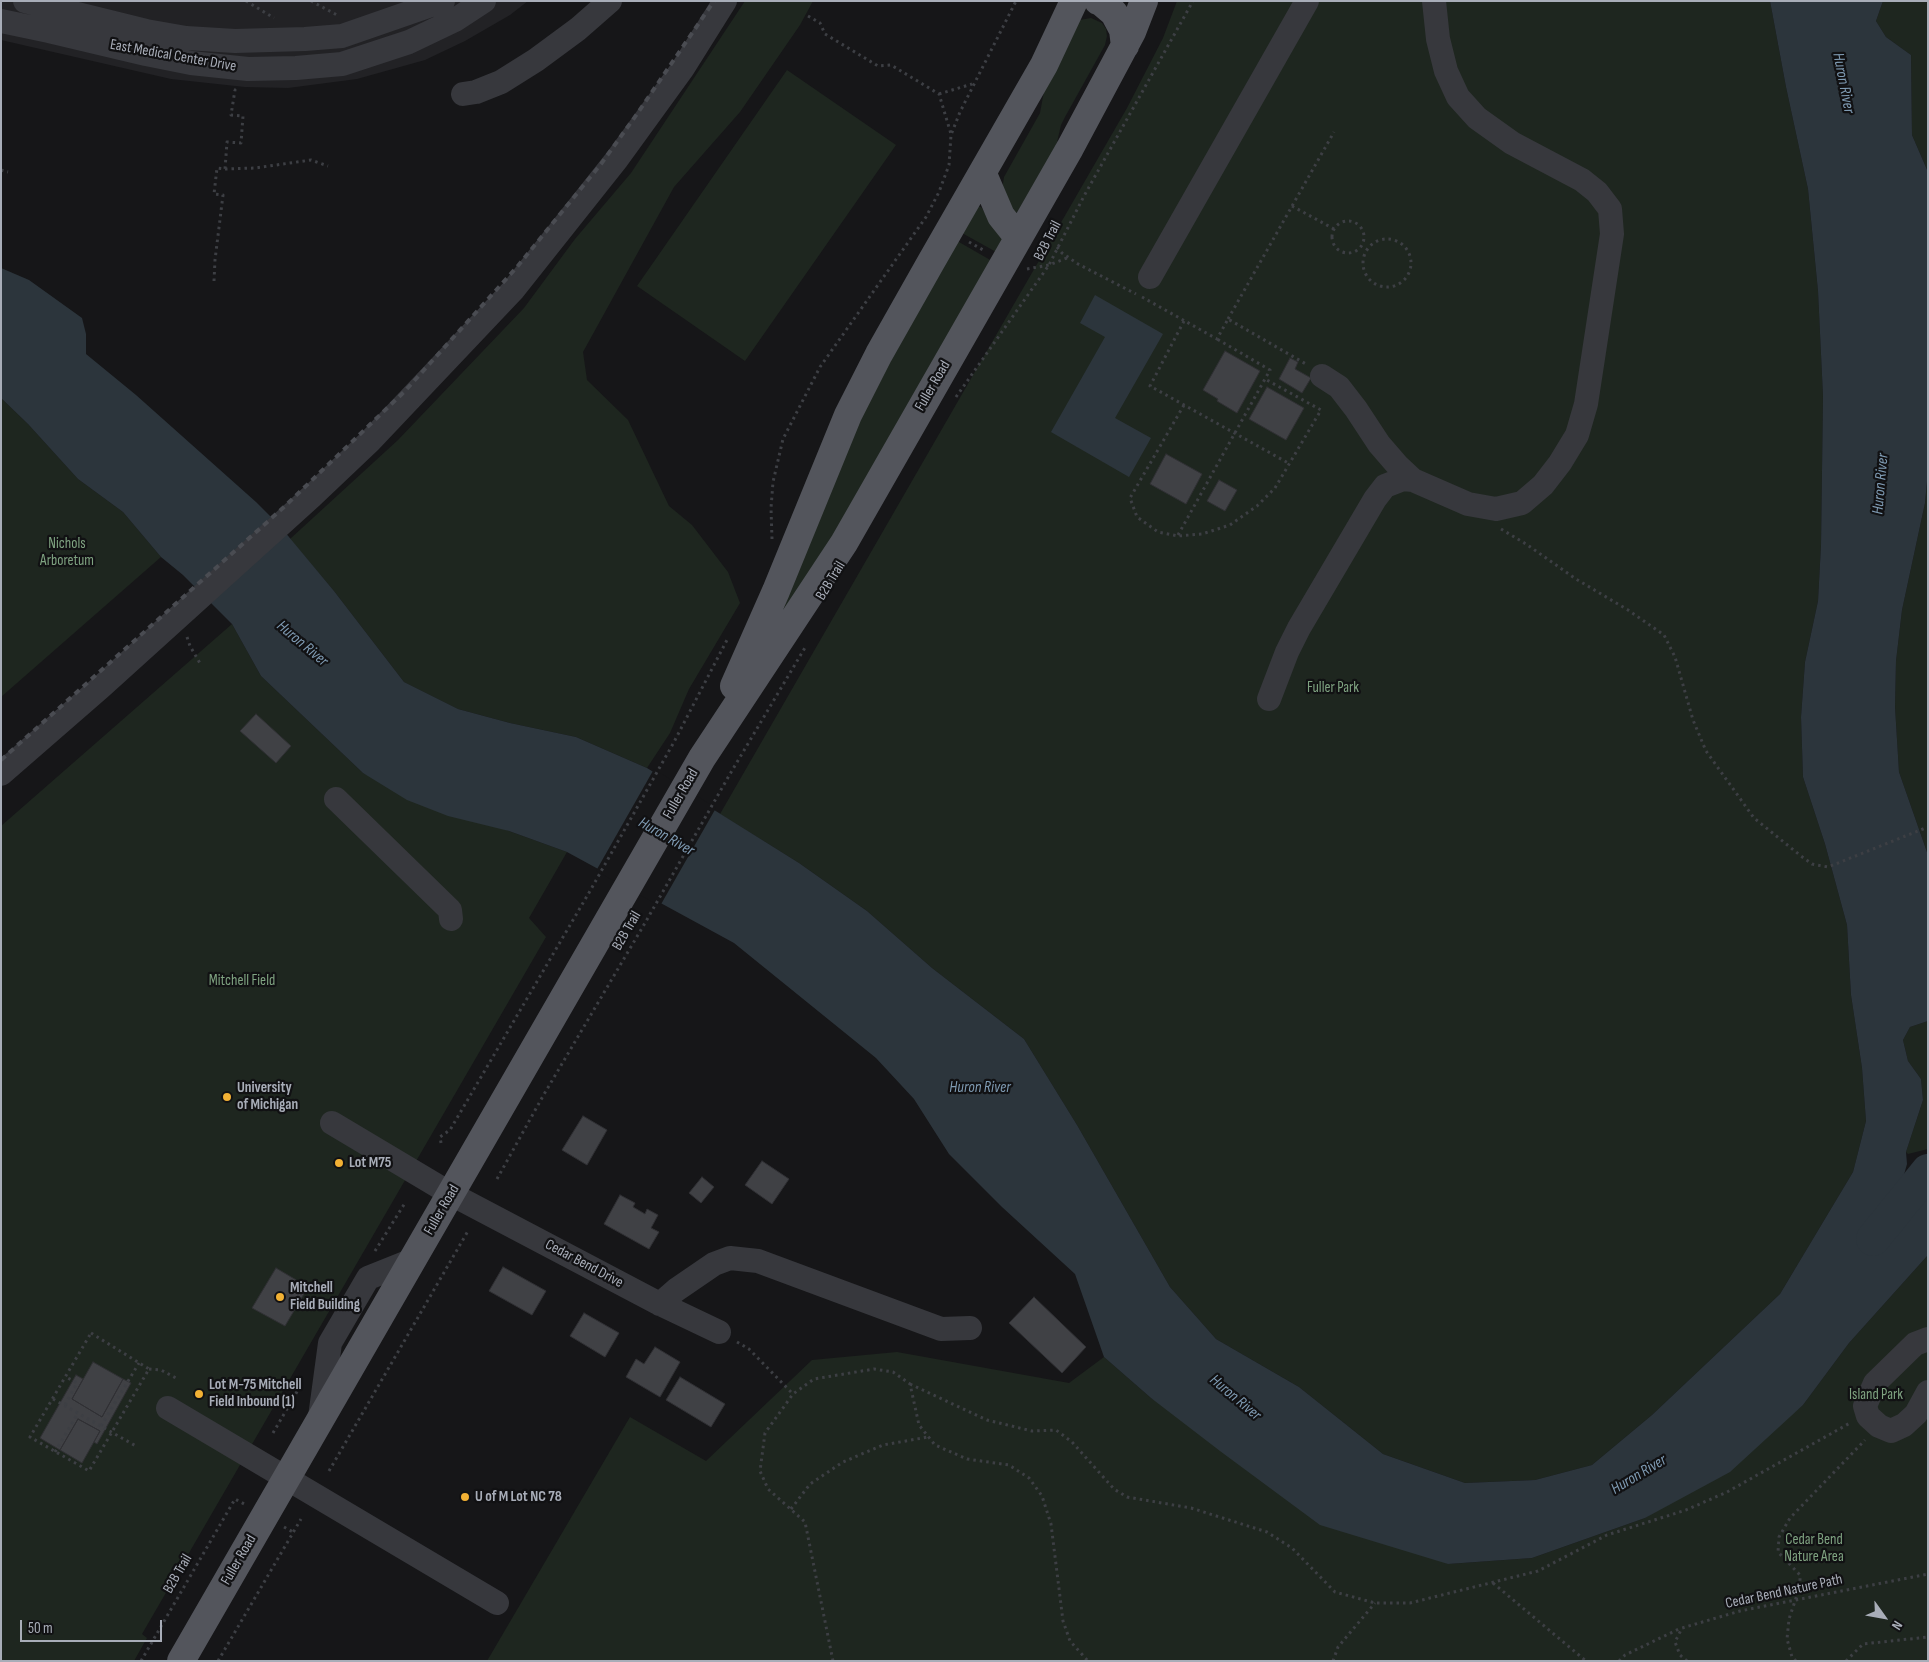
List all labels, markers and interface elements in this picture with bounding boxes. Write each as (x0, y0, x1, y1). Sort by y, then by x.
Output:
street label: East Medical Center Drive (108, 36, 238, 76)
water label: Huron River (1828, 51, 1858, 115)
street label: B2B Trail (1030, 218, 1066, 264)
street label: Fuller Road (911, 358, 955, 414)
water label: Huron River (1869, 453, 1893, 515)
park label: Nichols Arboretum (40, 535, 94, 570)
street label: B2B Trail (812, 558, 850, 604)
water label: Huron River (272, 617, 332, 671)
park label: Fuller Park (1307, 679, 1359, 697)
street label: Fuller Road (659, 766, 703, 822)
water label: Huron River (635, 813, 697, 861)
street label: B2B Trail (609, 908, 645, 954)
park label: Mitchell Field (209, 972, 275, 990)
water label: Huron River (949, 1078, 1011, 1098)
place label: University of Michigan (237, 1079, 298, 1114)
marker: University of Michigan (221, 1091, 233, 1103)
place label: Lot M75 (349, 1154, 391, 1172)
marker: Lot M75 (333, 1157, 345, 1169)
street label: Fuller Road (420, 1182, 464, 1238)
street label: Cedar Bend Drive (542, 1236, 626, 1292)
place label: Mitchell Field Building (290, 1279, 360, 1314)
marker: Mitchell Field Building (274, 1291, 286, 1303)
water label: Huron River (1205, 1371, 1265, 1425)
place label: Lot M-75 Mitchell Field Inbound (1) (209, 1376, 302, 1411)
park label: Island Park (1849, 1386, 1903, 1404)
marker: Lot M-75 Mitchell Field Inbound (1) (193, 1388, 205, 1400)
water label: Huron River (1608, 1451, 1670, 1499)
place label: U of M Lot NC 78 (475, 1488, 562, 1506)
marker: U of M Lot NC 78 (459, 1491, 471, 1503)
park label: Cedar Bend Nature Area (1784, 1531, 1844, 1566)
street label: Fuller Road (217, 1532, 261, 1588)
street label: B2B Trail (160, 1551, 196, 1597)
street label: Cedar Bend Nature Path (1724, 1571, 1844, 1613)
north arrow (1859, 1592, 1909, 1642)
scale bar (22, 1610, 165, 1642)
text: N (1888, 1618, 1906, 1633)
text: 50 m (28, 1619, 53, 1638)

